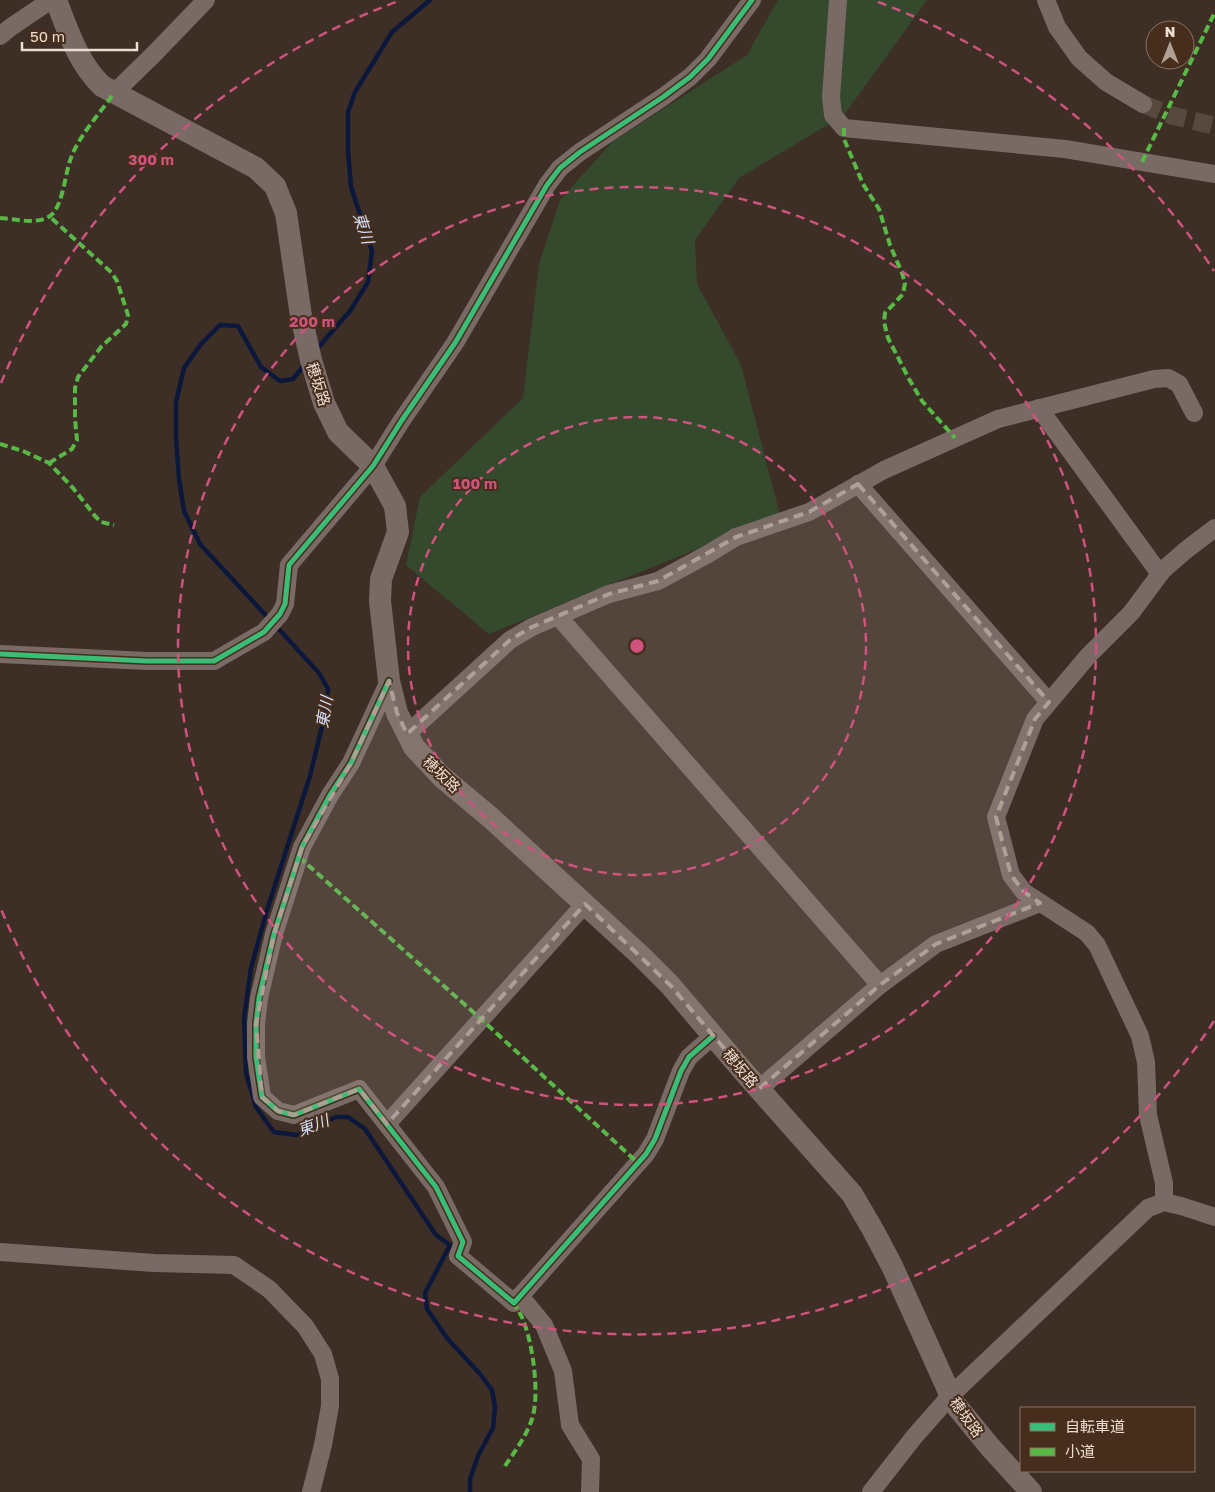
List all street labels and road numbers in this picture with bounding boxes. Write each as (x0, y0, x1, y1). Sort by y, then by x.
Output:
street label: 穂坂路 (303, 360, 335, 408)
street label: 穂坂路 (420, 752, 464, 796)
street label: 穂坂路 (720, 1045, 762, 1091)
street label: 穂坂路 (946, 1394, 988, 1440)

